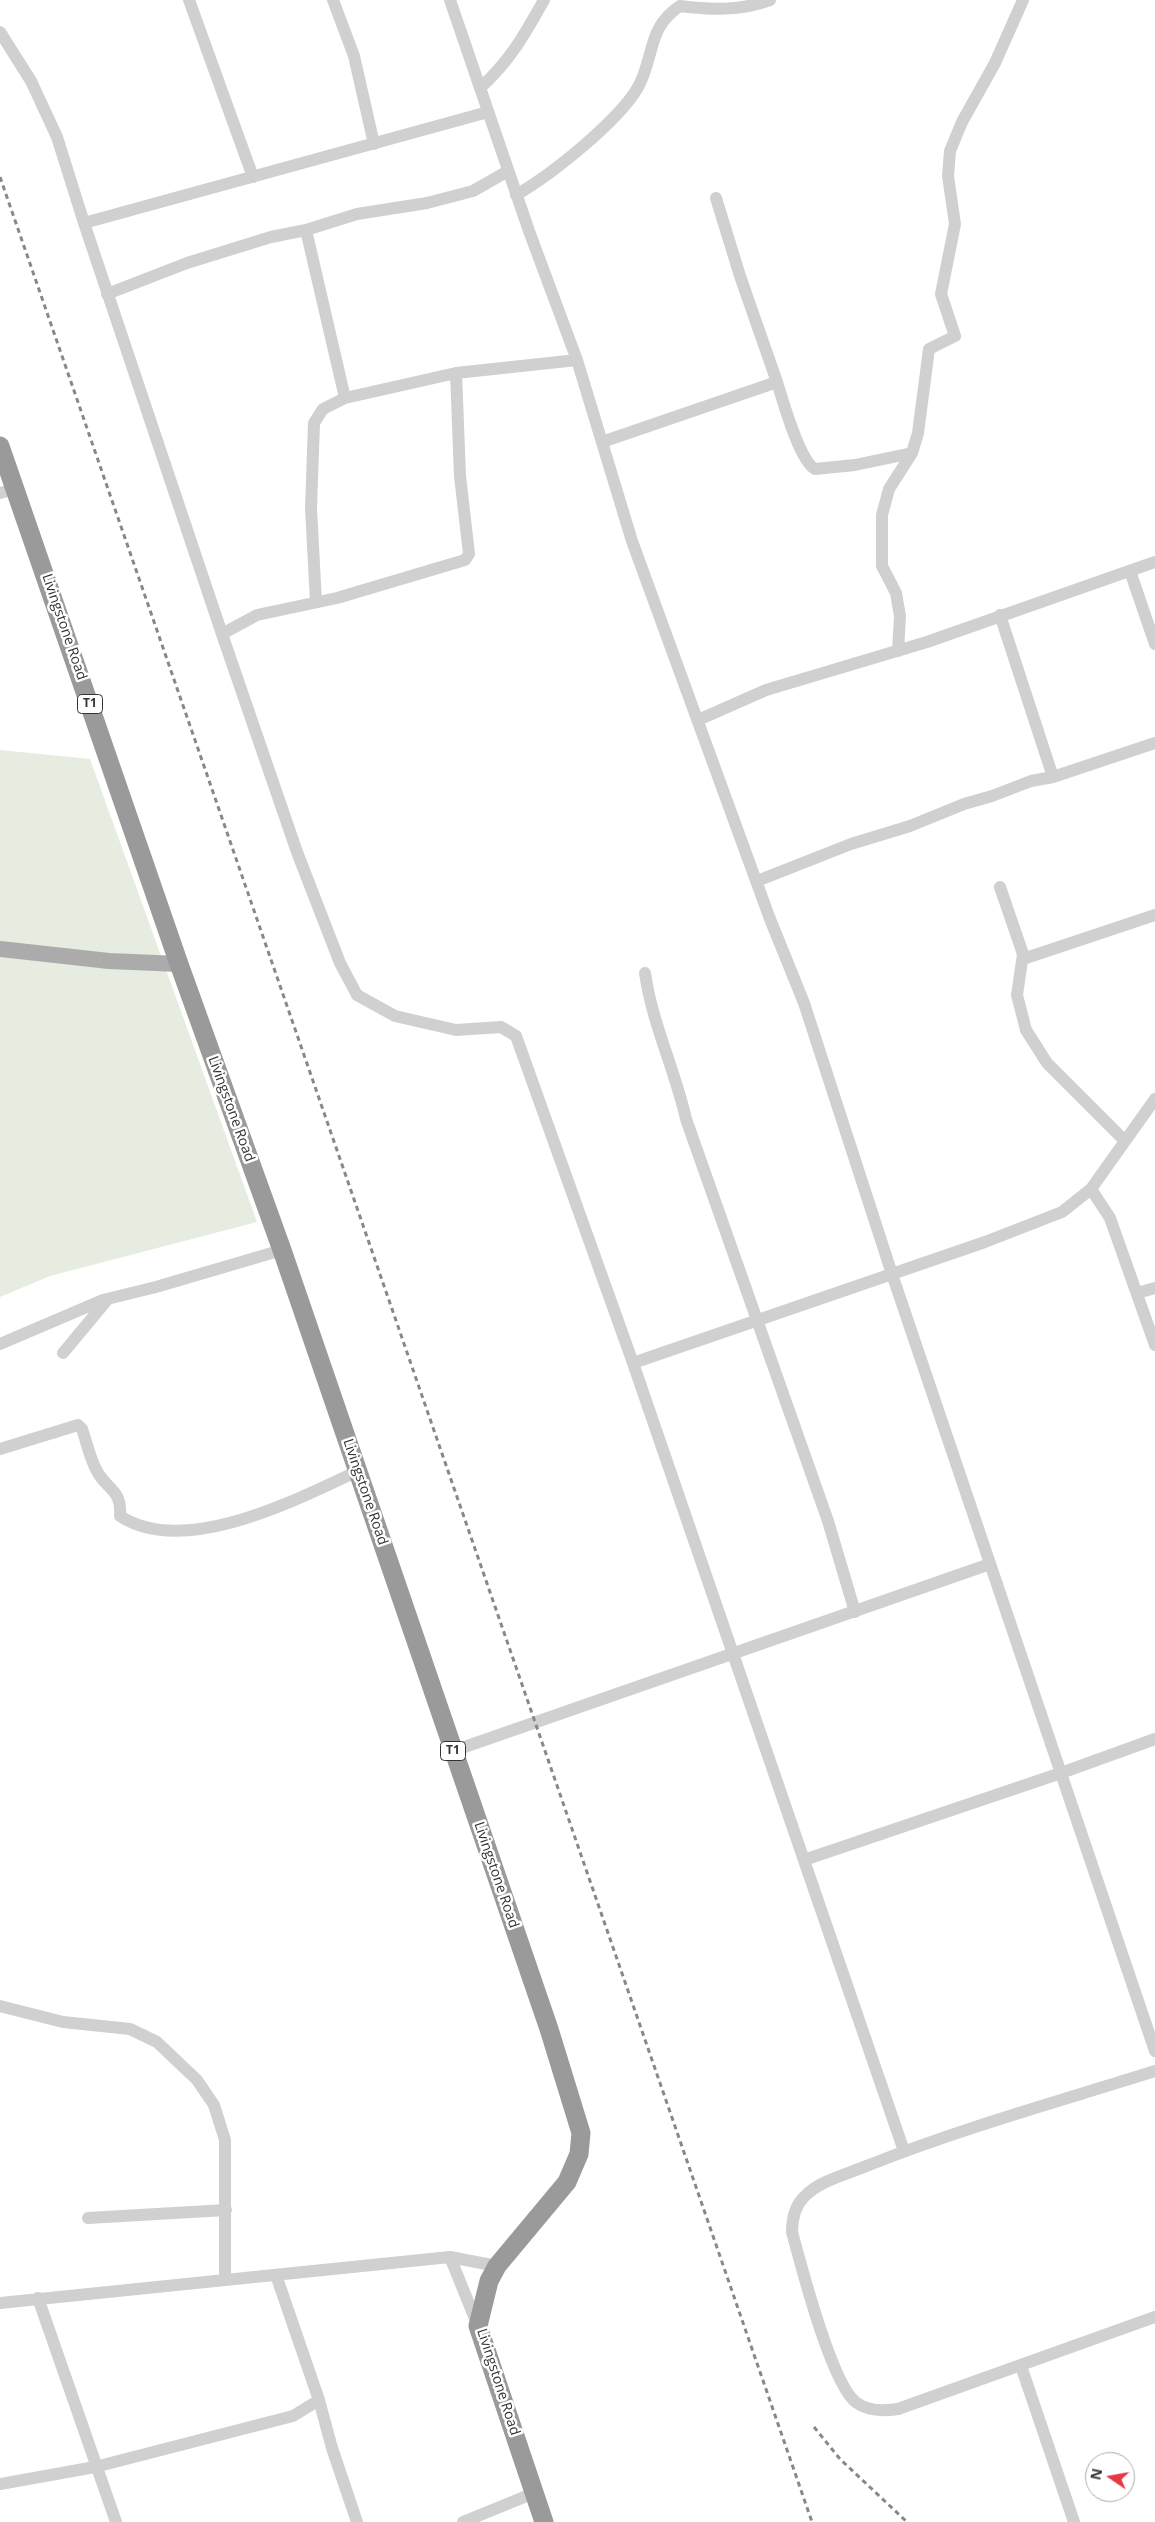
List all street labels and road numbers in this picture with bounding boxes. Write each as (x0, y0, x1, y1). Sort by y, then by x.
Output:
street label: Livingstone Road (38, 572, 90, 682)
road number: T1 (78, 694, 102, 714)
street label: Livingstone Road (204, 1054, 258, 1164)
street label: Livingstone Road (339, 1437, 391, 1547)
road number: T1 (440, 1742, 466, 1760)
street label: Livingstone Road (470, 1820, 522, 1930)
street label: Livingstone Road (473, 2327, 523, 2437)

